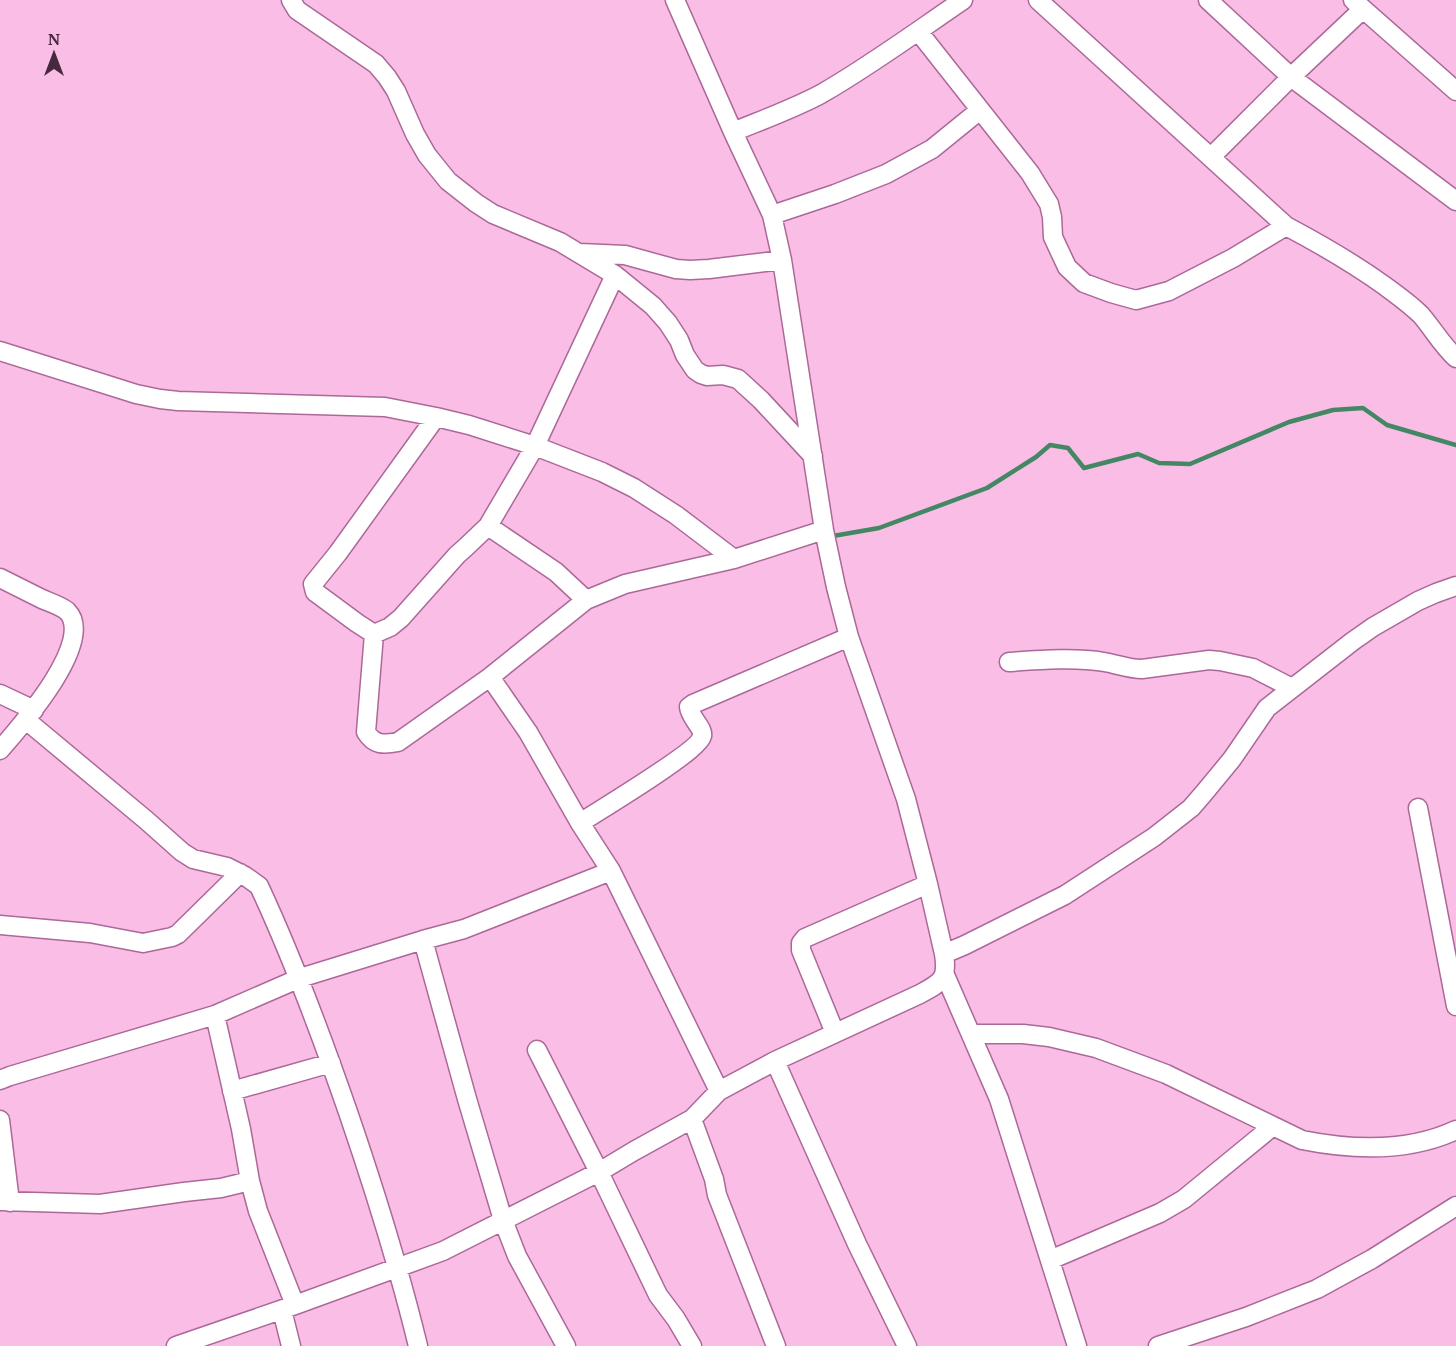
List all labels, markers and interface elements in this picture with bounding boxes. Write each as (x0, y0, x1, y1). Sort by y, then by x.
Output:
north arrow (24, 24, 84, 84)
text: N (48, 28, 60, 50)

